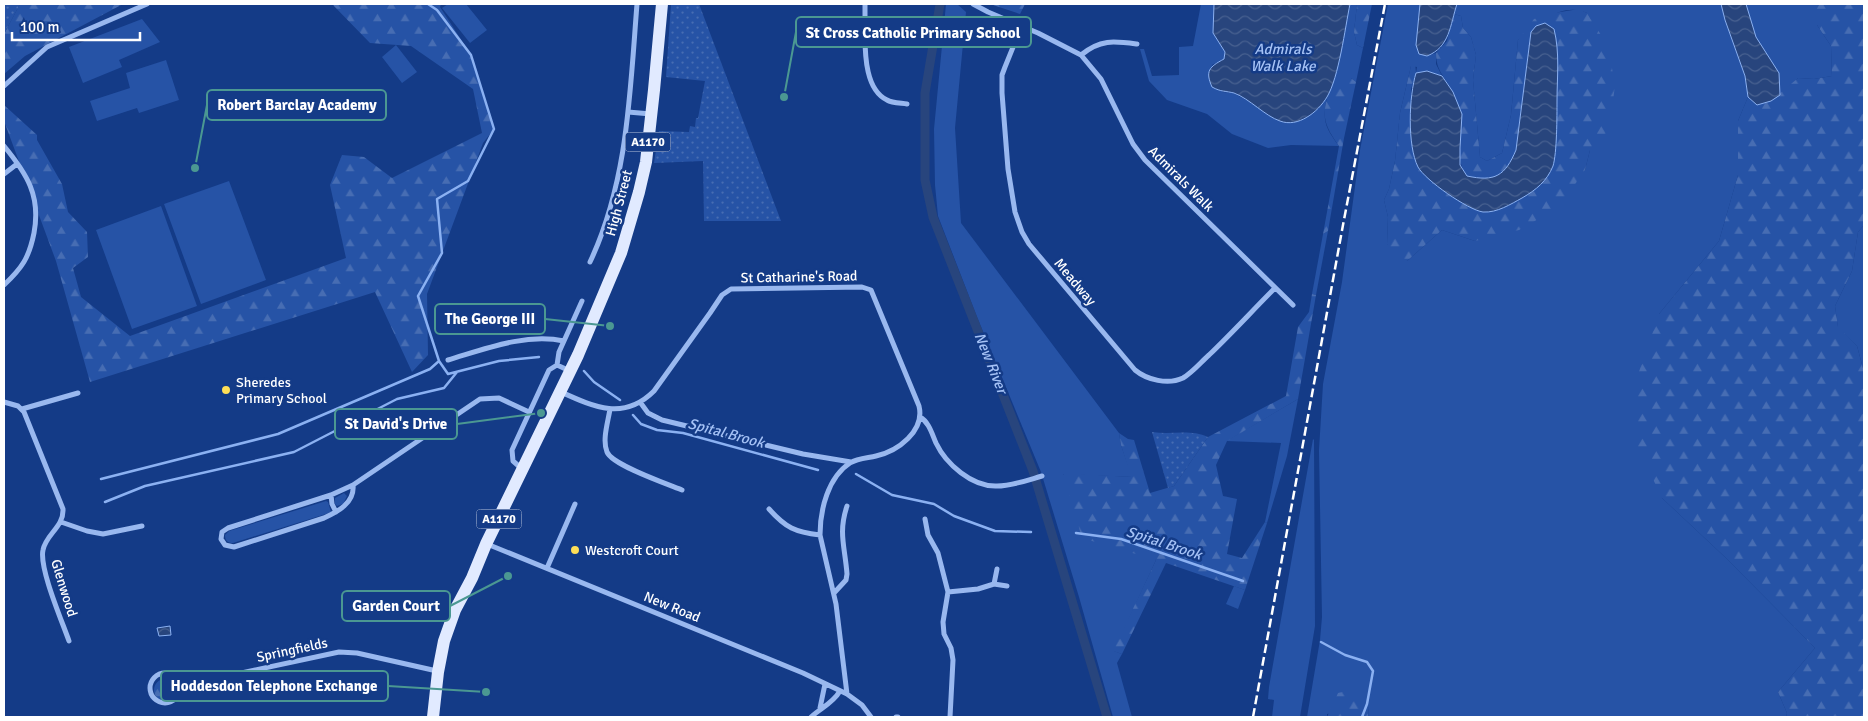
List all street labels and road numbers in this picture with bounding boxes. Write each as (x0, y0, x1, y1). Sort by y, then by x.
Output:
road number: A1170 (626, 132, 670, 152)
street label: Admirals Walk (1145, 143, 1217, 215)
street label: High Street (602, 168, 636, 238)
street label: Meadway (1050, 255, 1100, 309)
street label: St Catharine's Road (741, 267, 857, 287)
road number: A1170 (476, 509, 522, 528)
street label: Glenwood (47, 557, 81, 619)
street label: New Road (641, 588, 703, 626)
street label: Springfields (255, 634, 329, 666)

